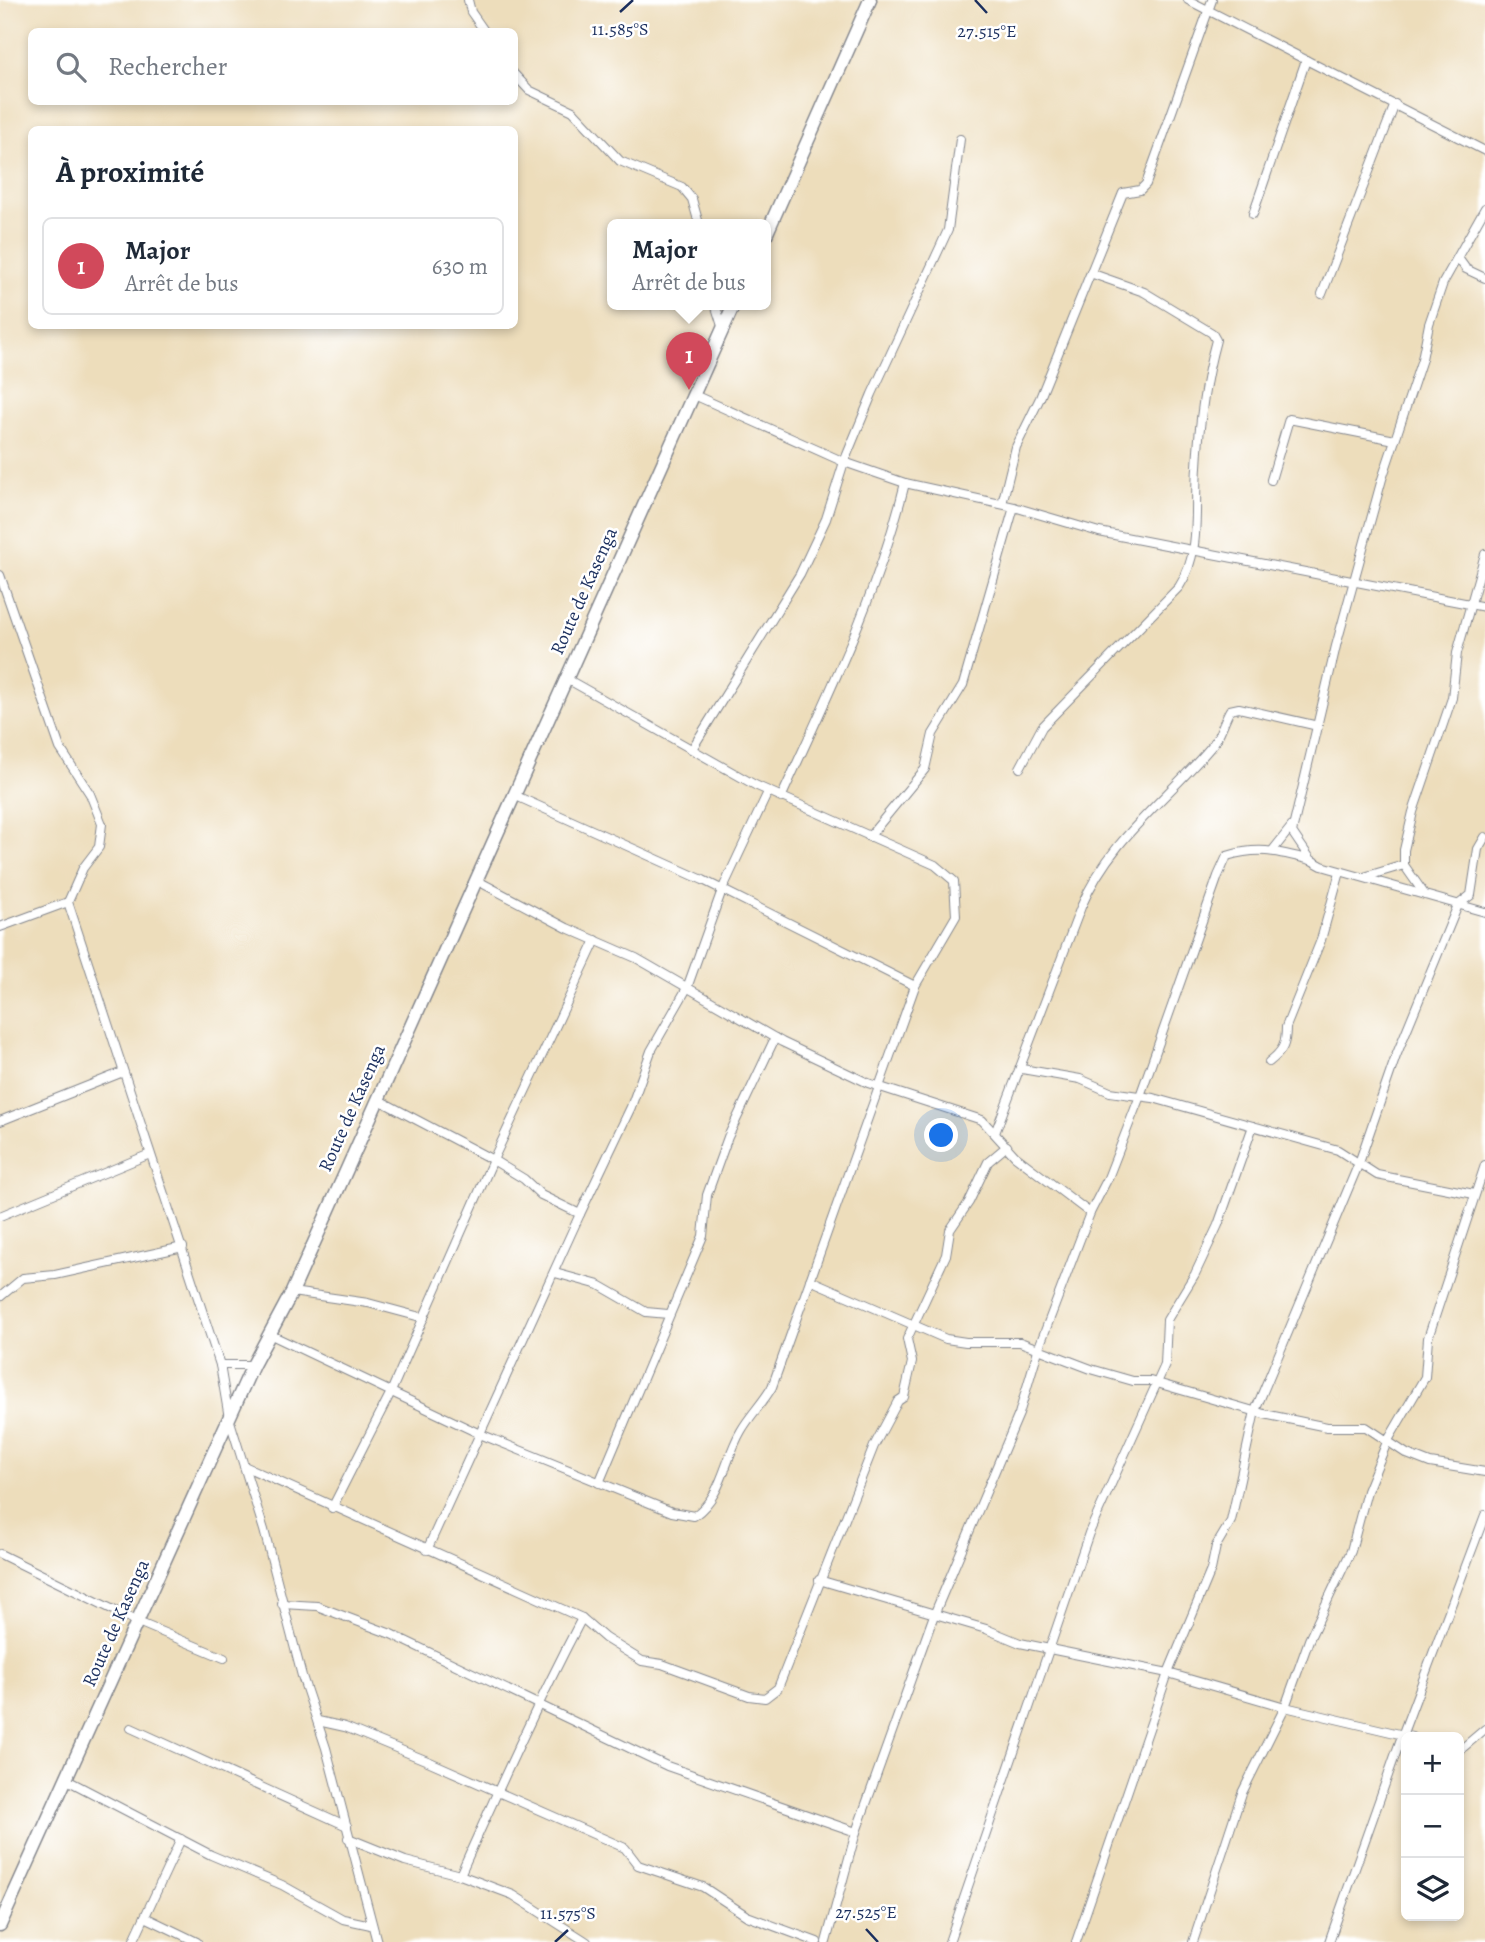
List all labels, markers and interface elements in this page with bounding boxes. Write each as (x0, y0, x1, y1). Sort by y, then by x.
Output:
text: 11.585°S (592, 17, 649, 41)
text: 27.515°E (957, 19, 1017, 43)
search box (28, 28, 518, 105)
icon: search (52, 48, 90, 86)
text: Rechercher (108, 49, 228, 84)
text: À proximité (56, 152, 204, 192)
popup (607, 219, 771, 310)
text: Major (632, 232, 698, 267)
text: Major (125, 233, 190, 268)
text: 1 (77, 251, 85, 282)
text: 630 m (432, 251, 488, 282)
text: Arrêt de bus (632, 267, 746, 298)
text: Arrêt de bus (125, 268, 238, 299)
pin: 1 (666, 332, 712, 390)
street label: Route de Kasenga (544, 523, 624, 659)
street label: Route de Kasenga (312, 1040, 392, 1176)
your location (924, 1118, 958, 1152)
street label: Route de Kasenga (76, 1555, 156, 1691)
map controls (1401, 1732, 1464, 1921)
button: + (1401, 1732, 1464, 1795)
button: − (1401, 1795, 1464, 1858)
button: layers (1401, 1858, 1464, 1921)
text: 27.525°E (835, 1900, 897, 1924)
text: 11.575°S (540, 1901, 596, 1925)

